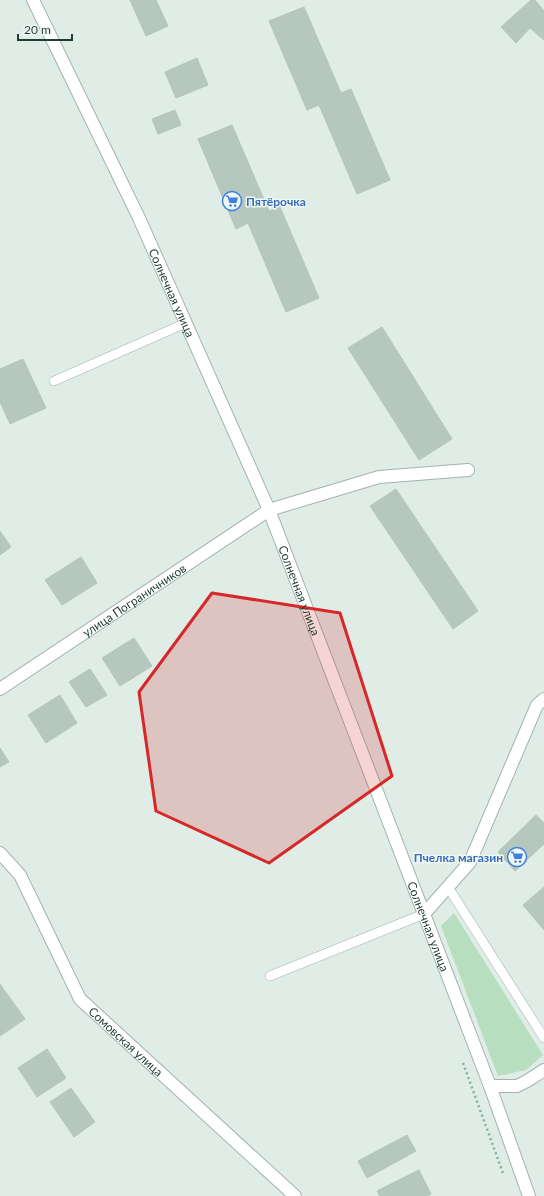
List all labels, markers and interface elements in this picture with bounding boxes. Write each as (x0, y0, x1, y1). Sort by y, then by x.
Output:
scale bar (18, 16, 72, 42)
text: 20 m (24, 22, 51, 37)
supermarket icon: Пятёрочка (221, 190, 243, 212)
place label: Пятёрочка (246, 194, 306, 209)
street label: Солнечная улица (146, 246, 198, 339)
street label: Солнечная улица (276, 543, 324, 638)
street label: улица Пограничников (79, 560, 189, 640)
supermarket icon: Пчелка магазин (506, 846, 528, 868)
place label: Пчелка магазин (414, 850, 503, 865)
street label: Солнечная улица (405, 879, 453, 974)
street label: Сомовская улица (86, 1003, 166, 1079)

